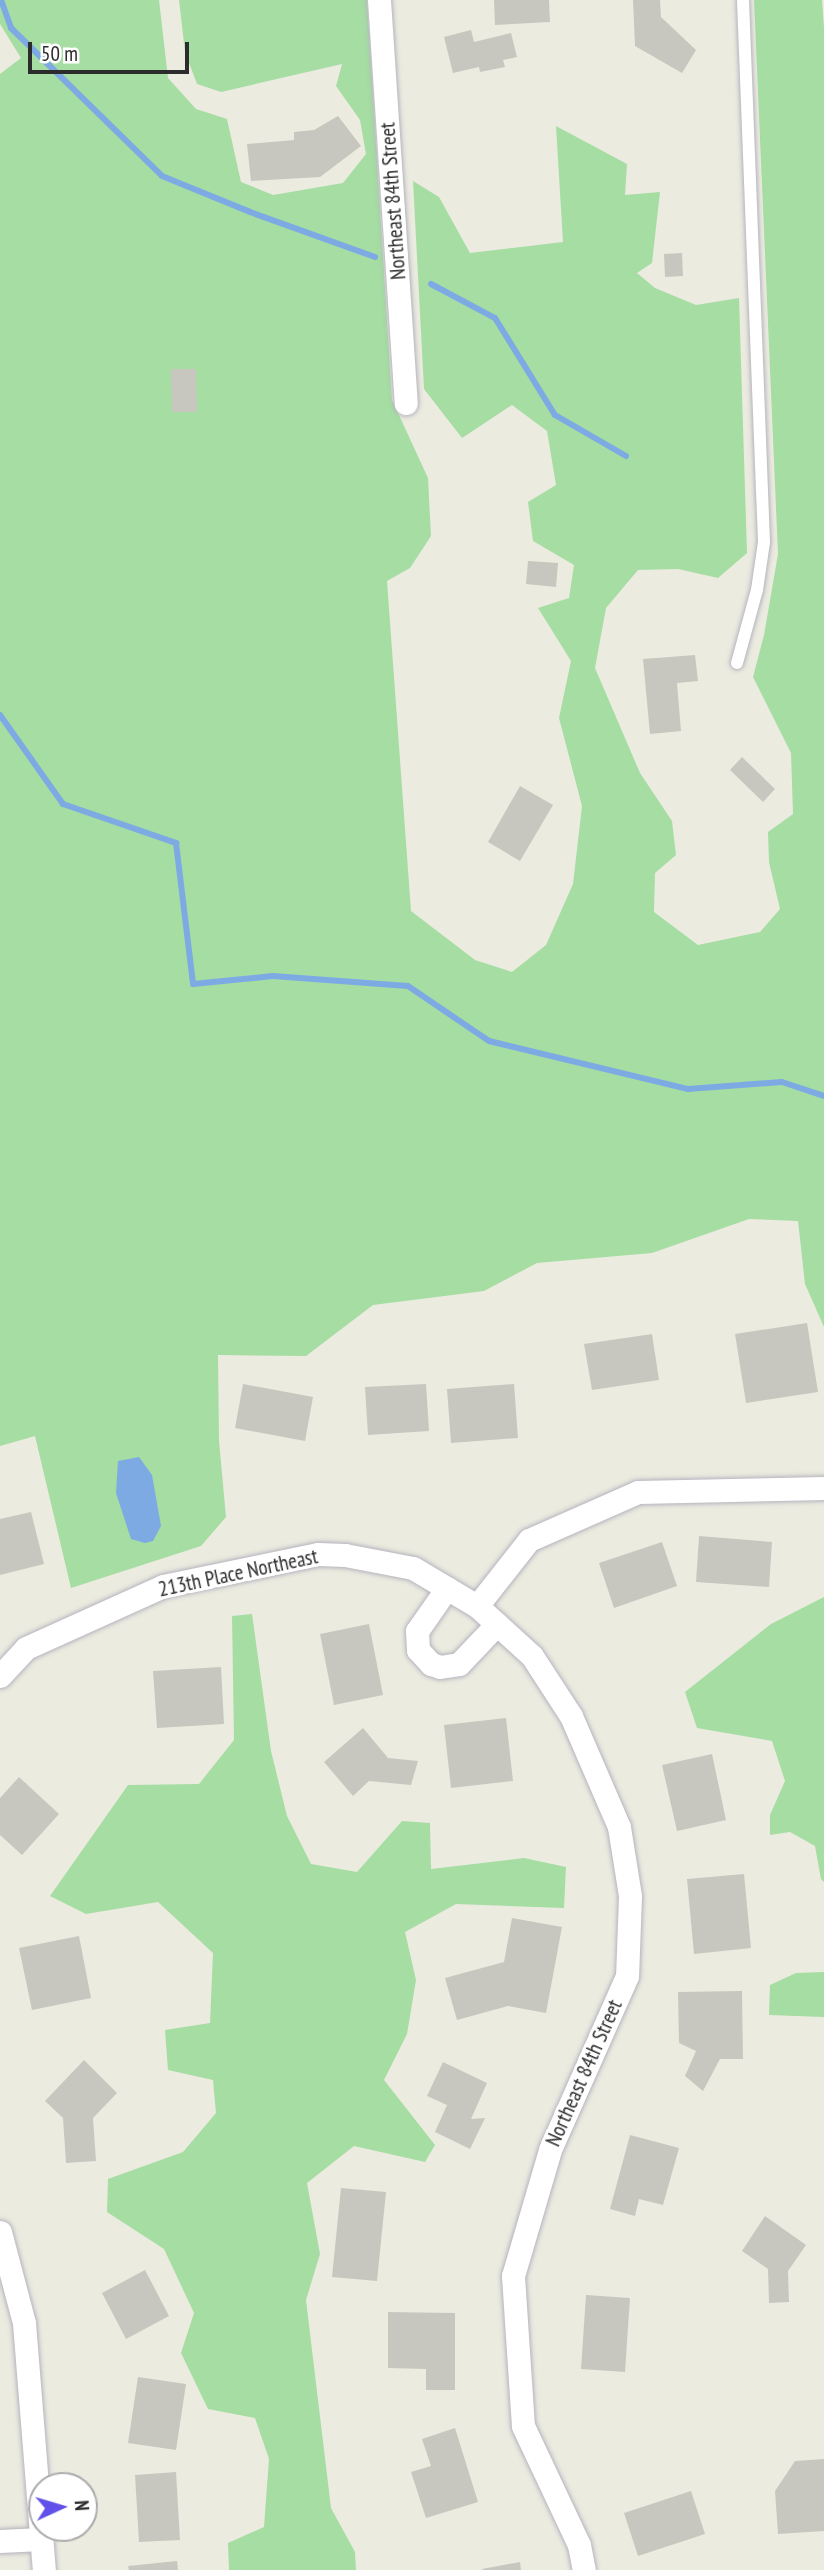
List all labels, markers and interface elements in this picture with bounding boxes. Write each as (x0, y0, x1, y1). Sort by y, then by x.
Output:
scale bar (32, 28, 192, 72)
text: 50 m (41, 40, 78, 67)
street label: Northeast 84th Street (375, 121, 411, 281)
street label: 213th Place Northeast (156, 1544, 320, 1602)
street label: Northeast 84th Street (540, 1996, 628, 2150)
north arrow (28, 2472, 98, 2542)
text: N (70, 2500, 94, 2512)

